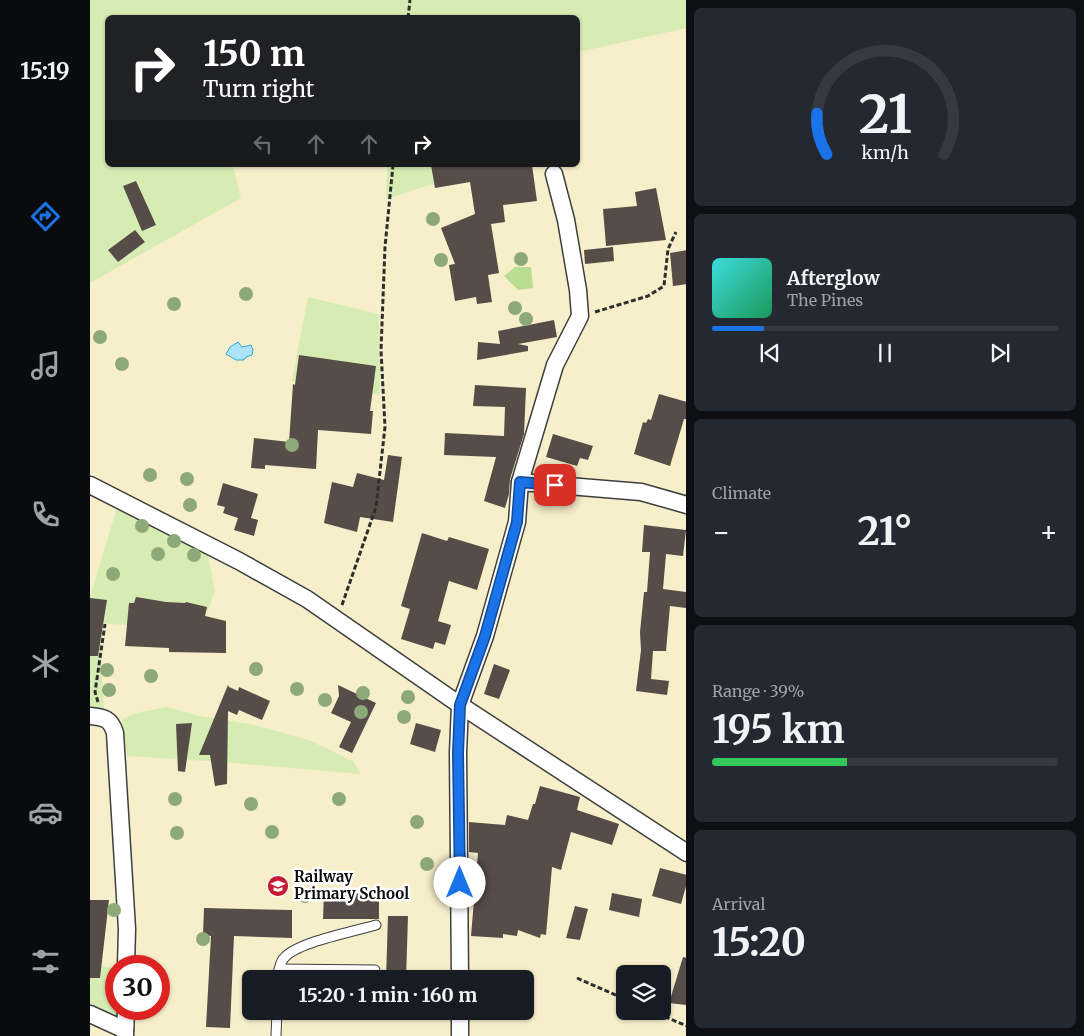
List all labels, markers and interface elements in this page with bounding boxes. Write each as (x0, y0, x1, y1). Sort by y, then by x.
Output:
text: 150 m (203, 32, 305, 76)
icon: right (120, 35, 185, 100)
text: 15:19 (20, 57, 70, 85)
text: Turn right (203, 75, 314, 103)
text: 21 (858, 82, 912, 147)
icon: left (249, 130, 277, 158)
icon: ahead (302, 130, 330, 158)
icon: ahead (355, 130, 383, 158)
icon: right (408, 130, 436, 158)
text: km/h (861, 141, 909, 164)
icon: directions (28, 199, 63, 234)
text: Afterglow (787, 266, 880, 290)
text: The Pines (787, 290, 863, 310)
icon: previous (756, 339, 784, 367)
icon: pause (871, 339, 899, 367)
icon: next (986, 339, 1014, 367)
icon: music (28, 348, 63, 383)
pin (534, 464, 576, 506)
icon: arrive (541, 471, 569, 499)
text: Climate (712, 483, 771, 503)
icon: phone (28, 497, 63, 532)
text: 21° (858, 508, 912, 555)
text: − (712, 514, 731, 550)
text: + (1039, 514, 1058, 550)
icon: climate (28, 646, 63, 681)
text: Range · 39% (712, 681, 804, 701)
text: 195 km (712, 706, 845, 753)
icon: car (28, 795, 63, 830)
position arrow (433, 856, 485, 908)
place label: Railway Primary School (294, 867, 409, 903)
school or university icon: Railway Primary School (266, 874, 290, 898)
text: Arrival (712, 894, 765, 914)
text: 15:20 (712, 919, 806, 966)
icon: filters (28, 944, 63, 979)
speed limit sign: 30 (105, 955, 170, 1020)
map controls (616, 965, 671, 1020)
button: layers (616, 965, 671, 1020)
text: 15:20 · 1 min · 160 m (299, 983, 477, 1007)

